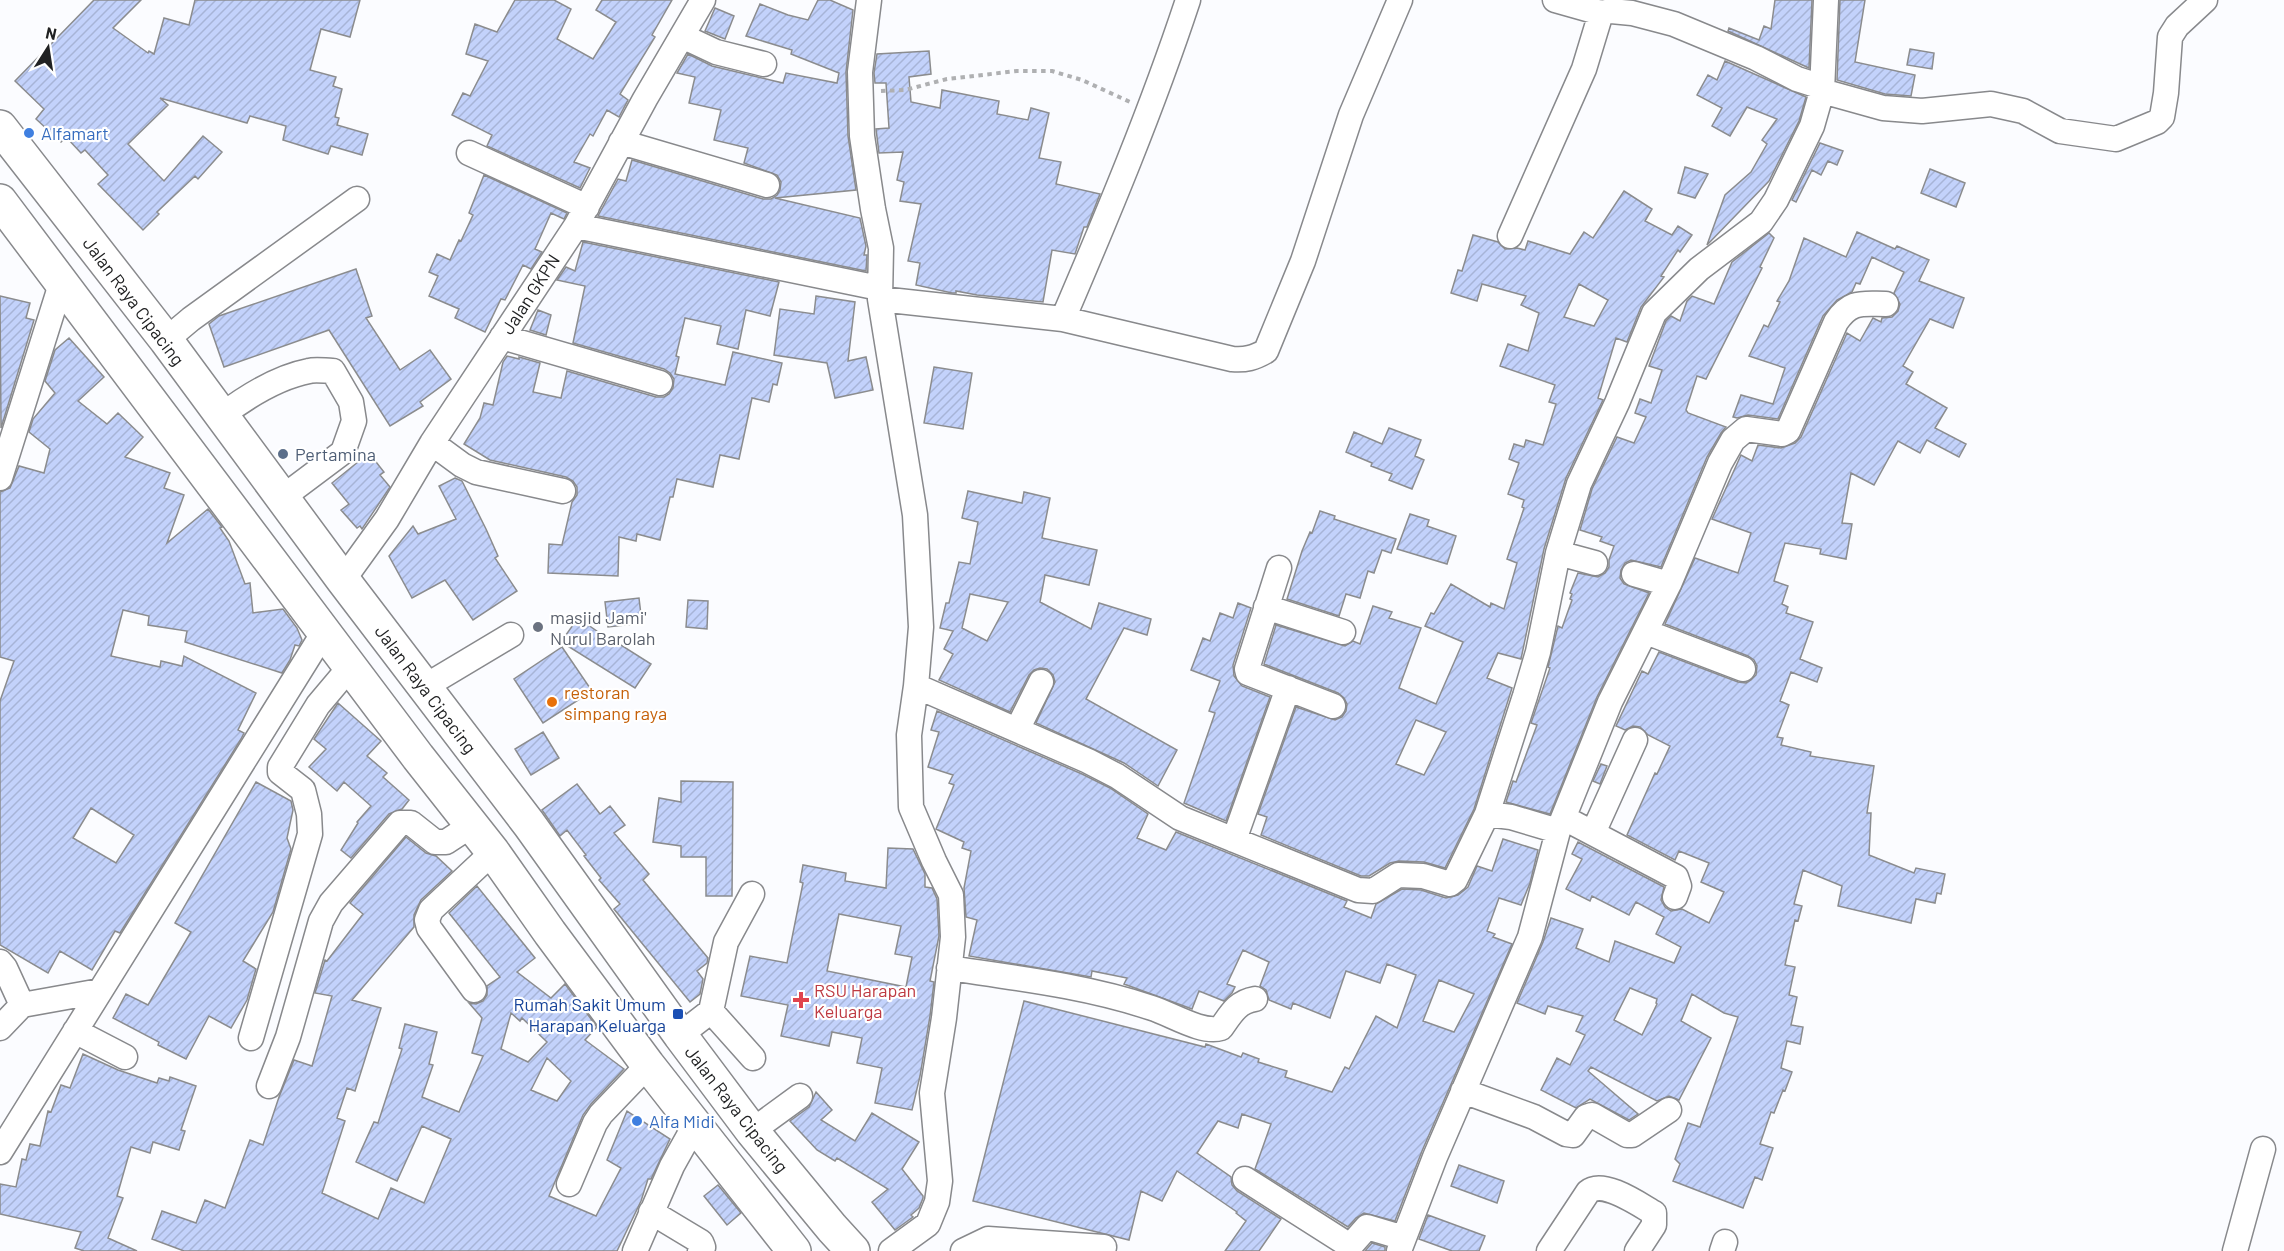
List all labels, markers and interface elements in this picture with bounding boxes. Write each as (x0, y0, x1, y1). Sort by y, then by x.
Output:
north arrow (18, 18, 78, 78)
text: N (44, 22, 58, 43)
place label: Alfamart (41, 122, 109, 144)
marker: Alfamart (22, 126, 36, 140)
street label: Jalan Raya Cipacing (79, 232, 189, 370)
street label: Jalan GKPN (496, 250, 564, 338)
place label: Pertamina (295, 443, 376, 465)
marker: Pertamina (276, 447, 290, 461)
place label: masjid Jami' Nurul Barolah (550, 606, 655, 649)
street label: Jalan Raya Cipacing (371, 620, 481, 758)
marker: masjid Jami' Nurul Barolah (531, 620, 545, 634)
place label: restoran simpang raya (564, 681, 667, 724)
marker: restoran simpang raya (545, 695, 559, 709)
place label: RSU Harapan Keluarga (814, 979, 916, 1022)
marker: RSU Harapan Keluarga (792, 991, 810, 1009)
place label: Rumah Sakit Umum Harapan Keluarga (513, 993, 666, 1036)
marker: Rumah Sakit Umum Harapan Keluarga (671, 1007, 685, 1021)
street label: Jalan Raya Cipacing (681, 1041, 793, 1177)
place label: Alfa Midi (649, 1110, 715, 1132)
marker: Alfa Midi (630, 1114, 644, 1128)

